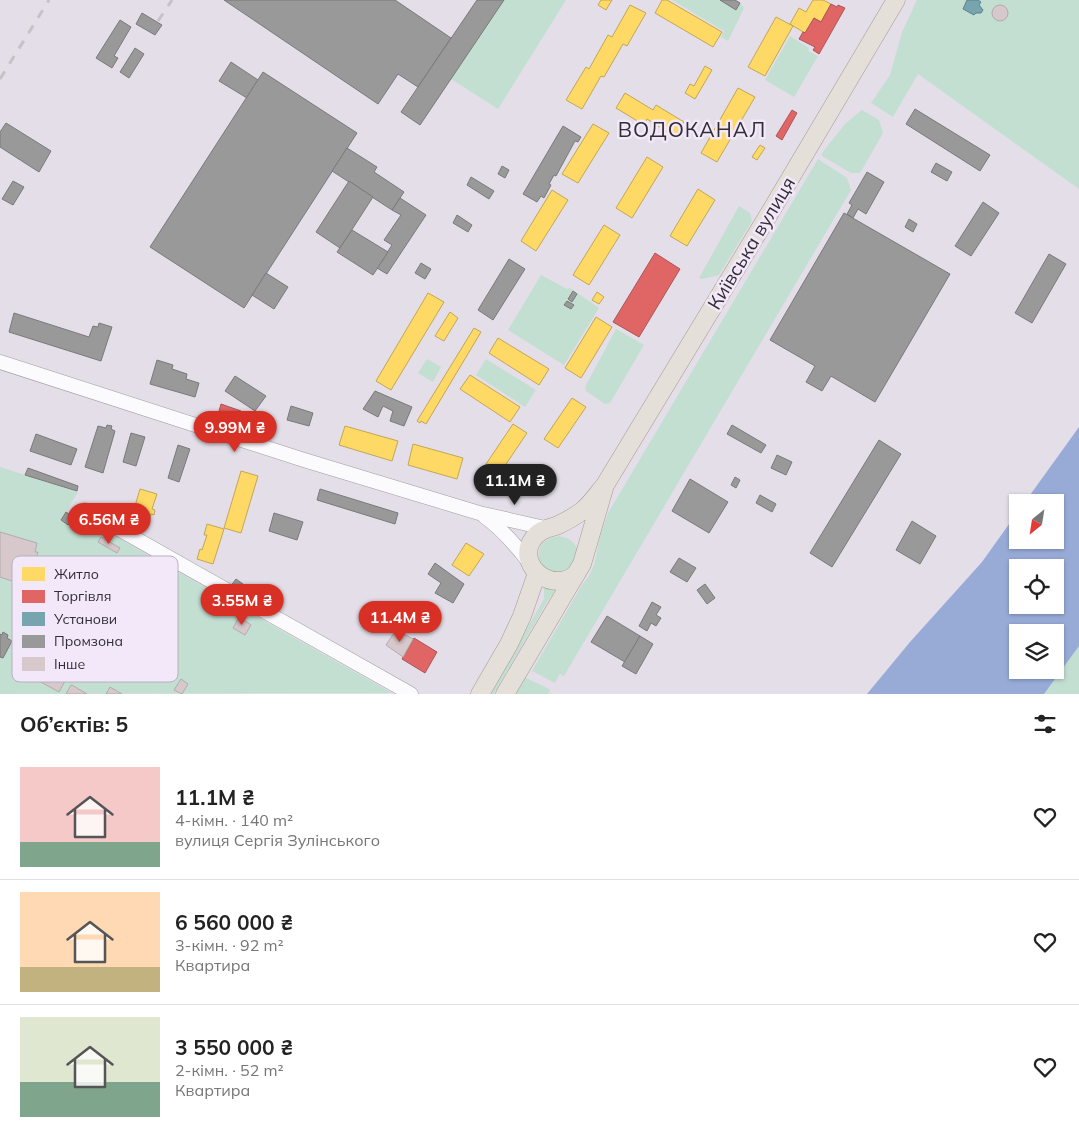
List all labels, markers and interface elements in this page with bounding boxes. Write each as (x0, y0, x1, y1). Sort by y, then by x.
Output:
district label: ВОДОКАНАЛ (618, 116, 766, 142)
street label: Київська вулиця (702, 172, 800, 314)
pin: 9.99M ₴ (189, 410, 281, 453)
text: 9.99M ₴ (205, 417, 265, 437)
pin: 11.1M ₴ (469, 464, 561, 506)
text: 11.1M ₴ (485, 470, 545, 490)
north arrow (1009, 494, 1064, 549)
map controls (1009, 494, 1064, 679)
pin: 6.56M ₴ (63, 502, 155, 545)
text: 6.56M ₴ (79, 509, 139, 529)
legend (12, 556, 178, 682)
button: locate (1009, 559, 1064, 614)
text: Житло (54, 565, 99, 583)
pin: 3.55M ₴ (196, 584, 288, 626)
text: Торгівля (54, 587, 111, 605)
text: 3.55M ₴ (212, 590, 272, 610)
pin: 11.4M ₴ (354, 600, 446, 643)
text: 11.4M ₴ (370, 607, 430, 627)
text: Установи (53, 610, 117, 628)
button: layers (1009, 624, 1064, 679)
text: Промзона (54, 632, 123, 650)
text: Інше (54, 655, 85, 673)
icon: filters (1031, 710, 1059, 738)
text: Об’єктів: 5 (20, 711, 128, 737)
text: 11.1M ₴ (175, 784, 255, 810)
icon: home (60, 787, 120, 847)
icon: heart (1031, 803, 1059, 831)
text: 4-кімн. · 140 m² (175, 810, 293, 830)
text: вулиця Сергія Зулінського (175, 830, 380, 850)
text: 6 560 000 ₴ (175, 909, 293, 935)
icon: home (60, 912, 120, 972)
icon: heart (1031, 928, 1059, 956)
text: 3-кімн. · 92 m² (175, 935, 284, 955)
text: Квартира (175, 955, 250, 975)
text: 3 550 000 ₴ (175, 1034, 293, 1060)
icon: home (60, 1037, 120, 1097)
icon: heart (1031, 1053, 1059, 1081)
text: 2-кімн. · 52 m² (175, 1060, 284, 1080)
text: Квартира (175, 1080, 250, 1100)

